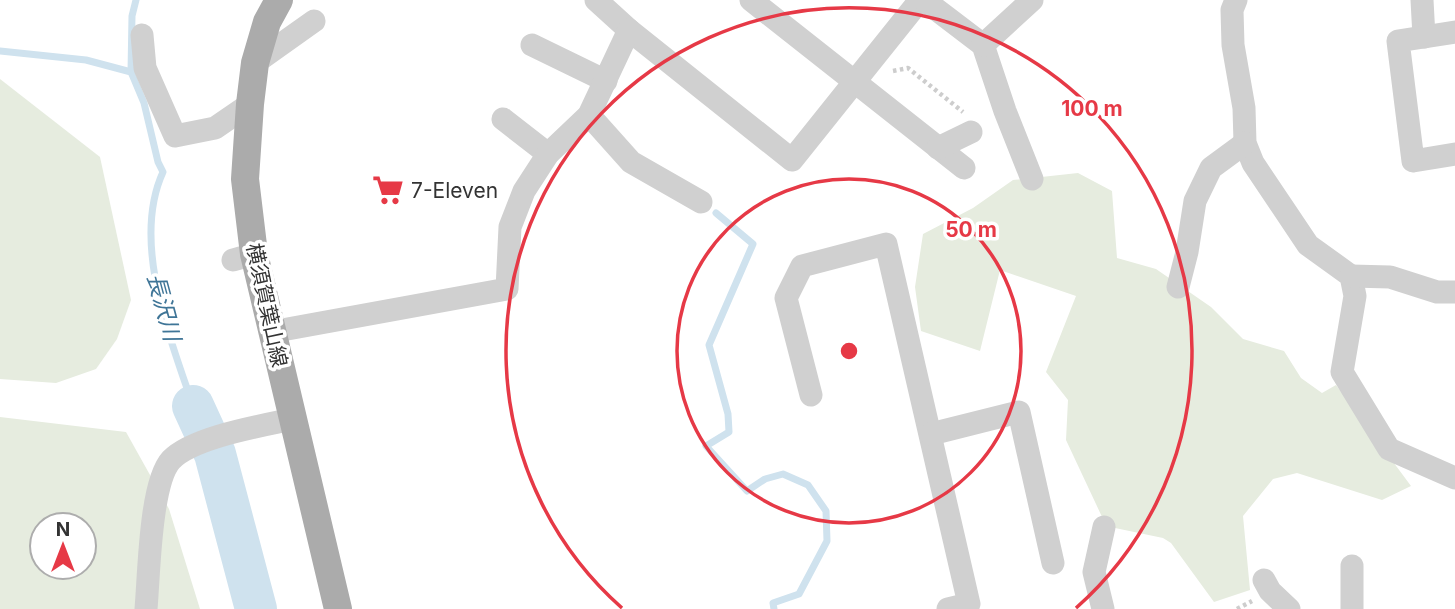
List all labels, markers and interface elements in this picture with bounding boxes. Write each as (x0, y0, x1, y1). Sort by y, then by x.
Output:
text: 100 m (1061, 96, 1123, 121)
supermarket icon: 7-Eleven (371, 173, 405, 207)
place label: 7-Eleven (411, 178, 498, 203)
text: 50 m (945, 217, 997, 242)
street label: 横須賀葉山線 (242, 241, 292, 369)
water label: 長沢川 (142, 270, 187, 347)
centre of rings (837, 339, 861, 363)
north arrow (28, 511, 98, 581)
text: N (56, 518, 70, 541)

